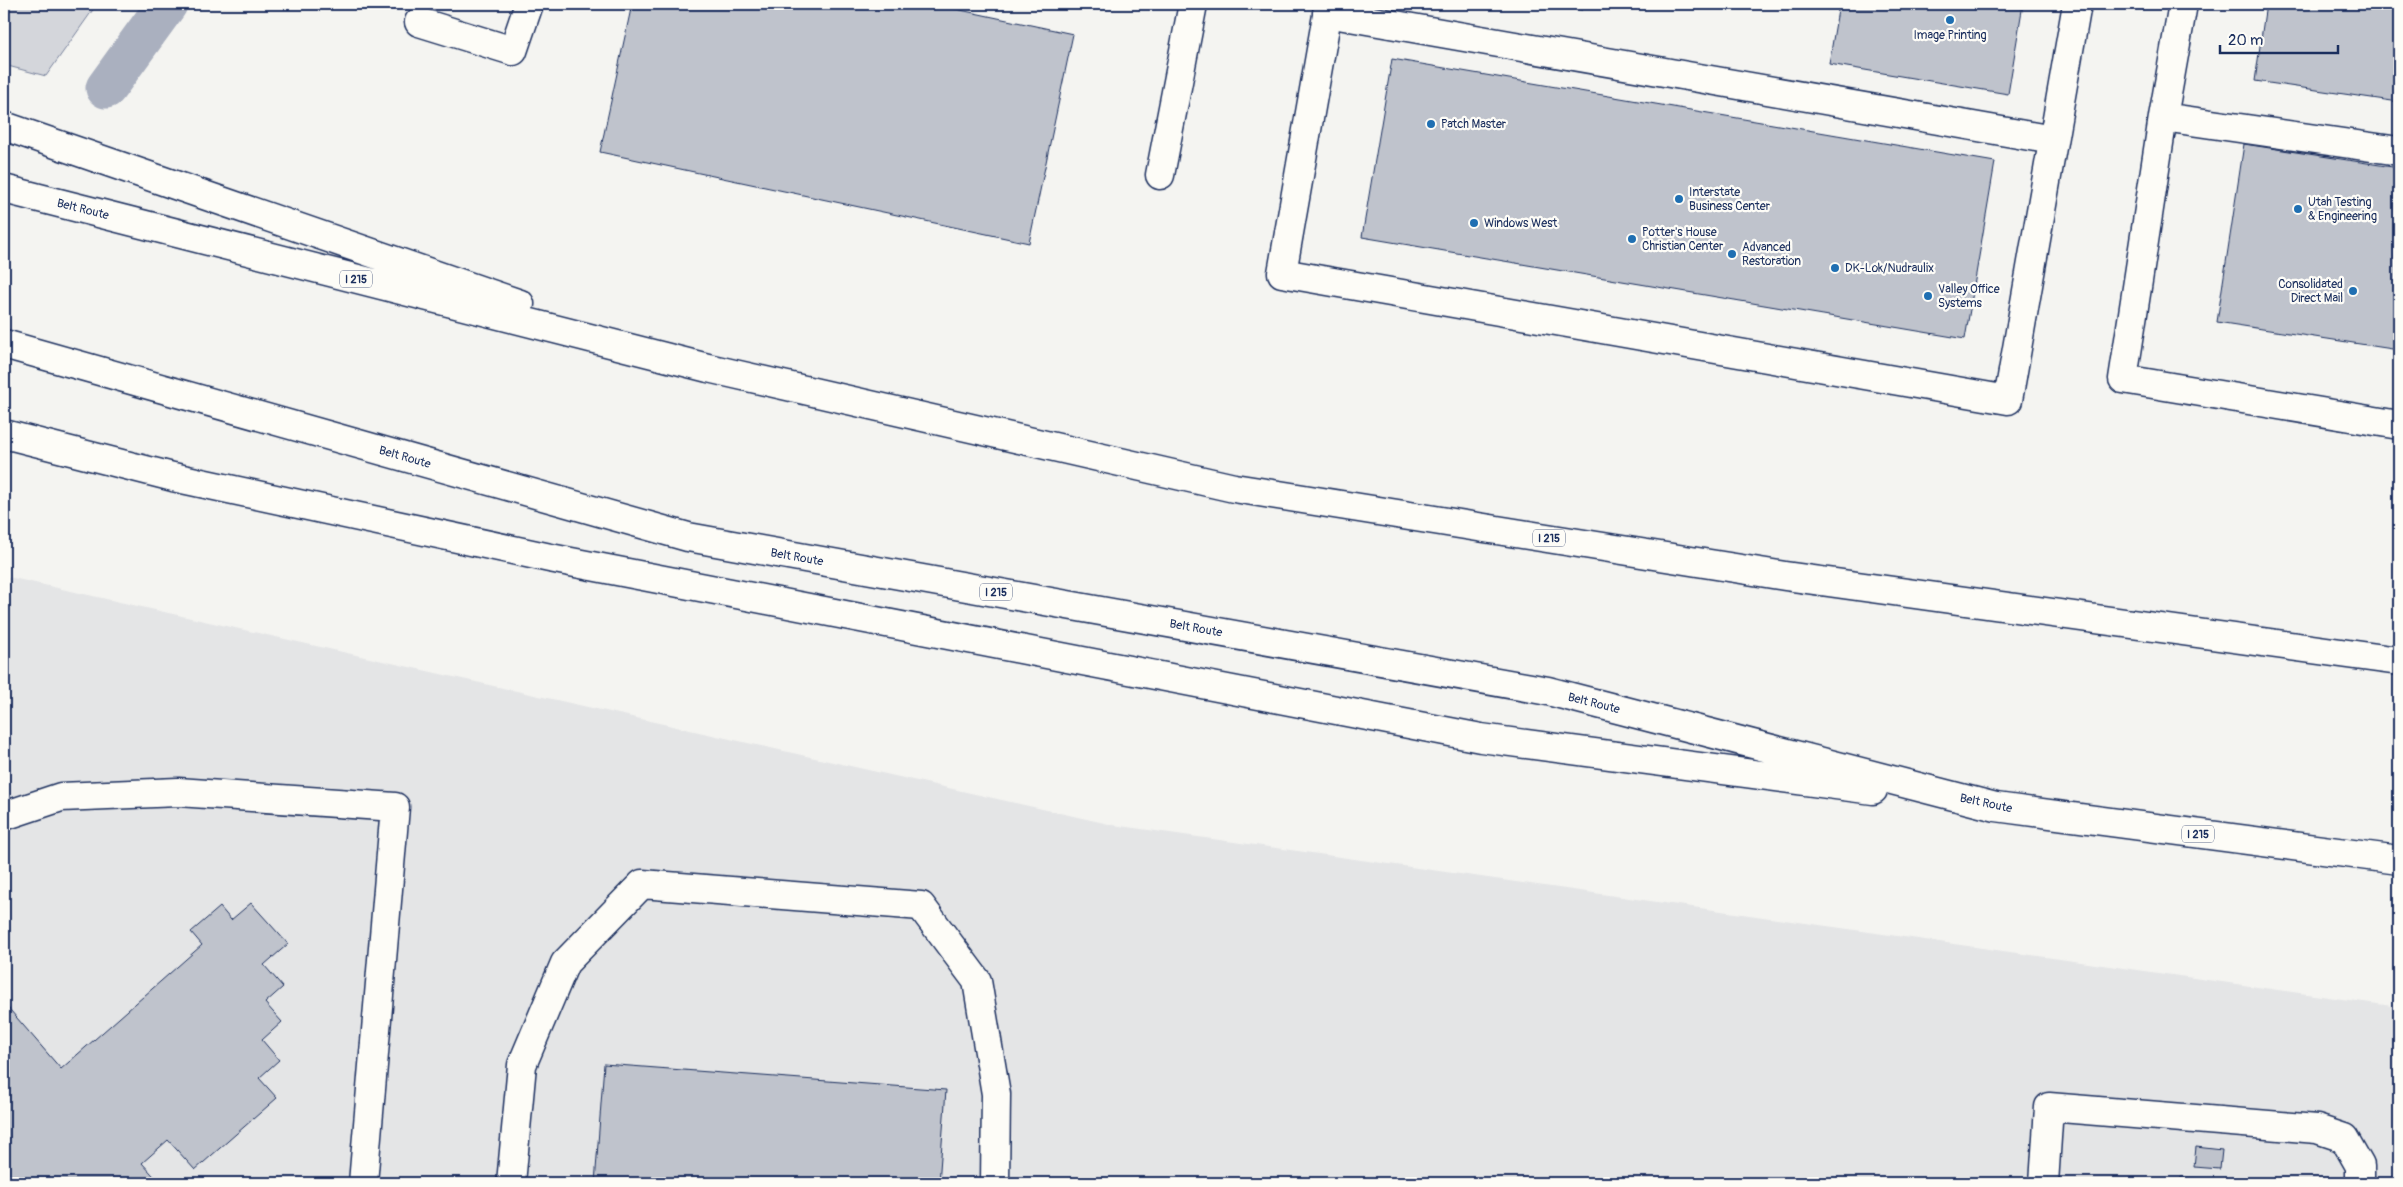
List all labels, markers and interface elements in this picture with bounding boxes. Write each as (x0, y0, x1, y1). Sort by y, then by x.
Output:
marker: Image Printing (1944, 14, 1956, 26)
scale bar (2220, 22, 2338, 54)
place label: Image Printing (1913, 28, 1987, 43)
text: 20 m (2228, 31, 2263, 50)
place label: Patch Master (1441, 117, 1507, 132)
marker: Patch Master (1425, 118, 1437, 130)
place label: Interstate Business Center (1689, 185, 1771, 214)
marker: Interstate Business Center (1673, 193, 1685, 205)
place label: Utah Testing & Engineering (2308, 195, 2377, 224)
street label: Belt Route (55, 196, 111, 223)
marker: Utah Testing & Engineering (2292, 203, 2304, 215)
place label: Windows West (1484, 216, 1558, 231)
marker: Windows West (1468, 217, 1480, 229)
place label: Potter's House Christian Center (1642, 225, 1724, 254)
marker: Potter's House Christian Center (1626, 233, 1638, 245)
place label: Advanced Restoration (1742, 240, 1801, 269)
marker: Advanced Restoration (1726, 248, 1738, 260)
place label: DK-Lok/Nudraulix (1845, 261, 1934, 276)
marker: DK-Lok/Nudraulix (1829, 262, 1841, 274)
road number: I 215 (340, 270, 372, 288)
place label: Consolidated Direct Mail (2278, 277, 2343, 306)
place label: Valley Office Systems (1938, 282, 2000, 311)
marker: Consolidated Direct Mail (2347, 285, 2359, 297)
marker: Valley Office Systems (1922, 290, 1934, 302)
street label: Belt Route (377, 443, 433, 472)
road number: I 215 (1533, 530, 1565, 546)
street label: Belt Route (769, 545, 824, 570)
road number: I 215 (980, 584, 1012, 600)
street label: Belt Route (1168, 616, 1223, 641)
street label: Belt Route (1566, 690, 1622, 717)
street label: Belt Route (1958, 791, 2014, 816)
road number: I 215 (2182, 826, 2214, 842)

